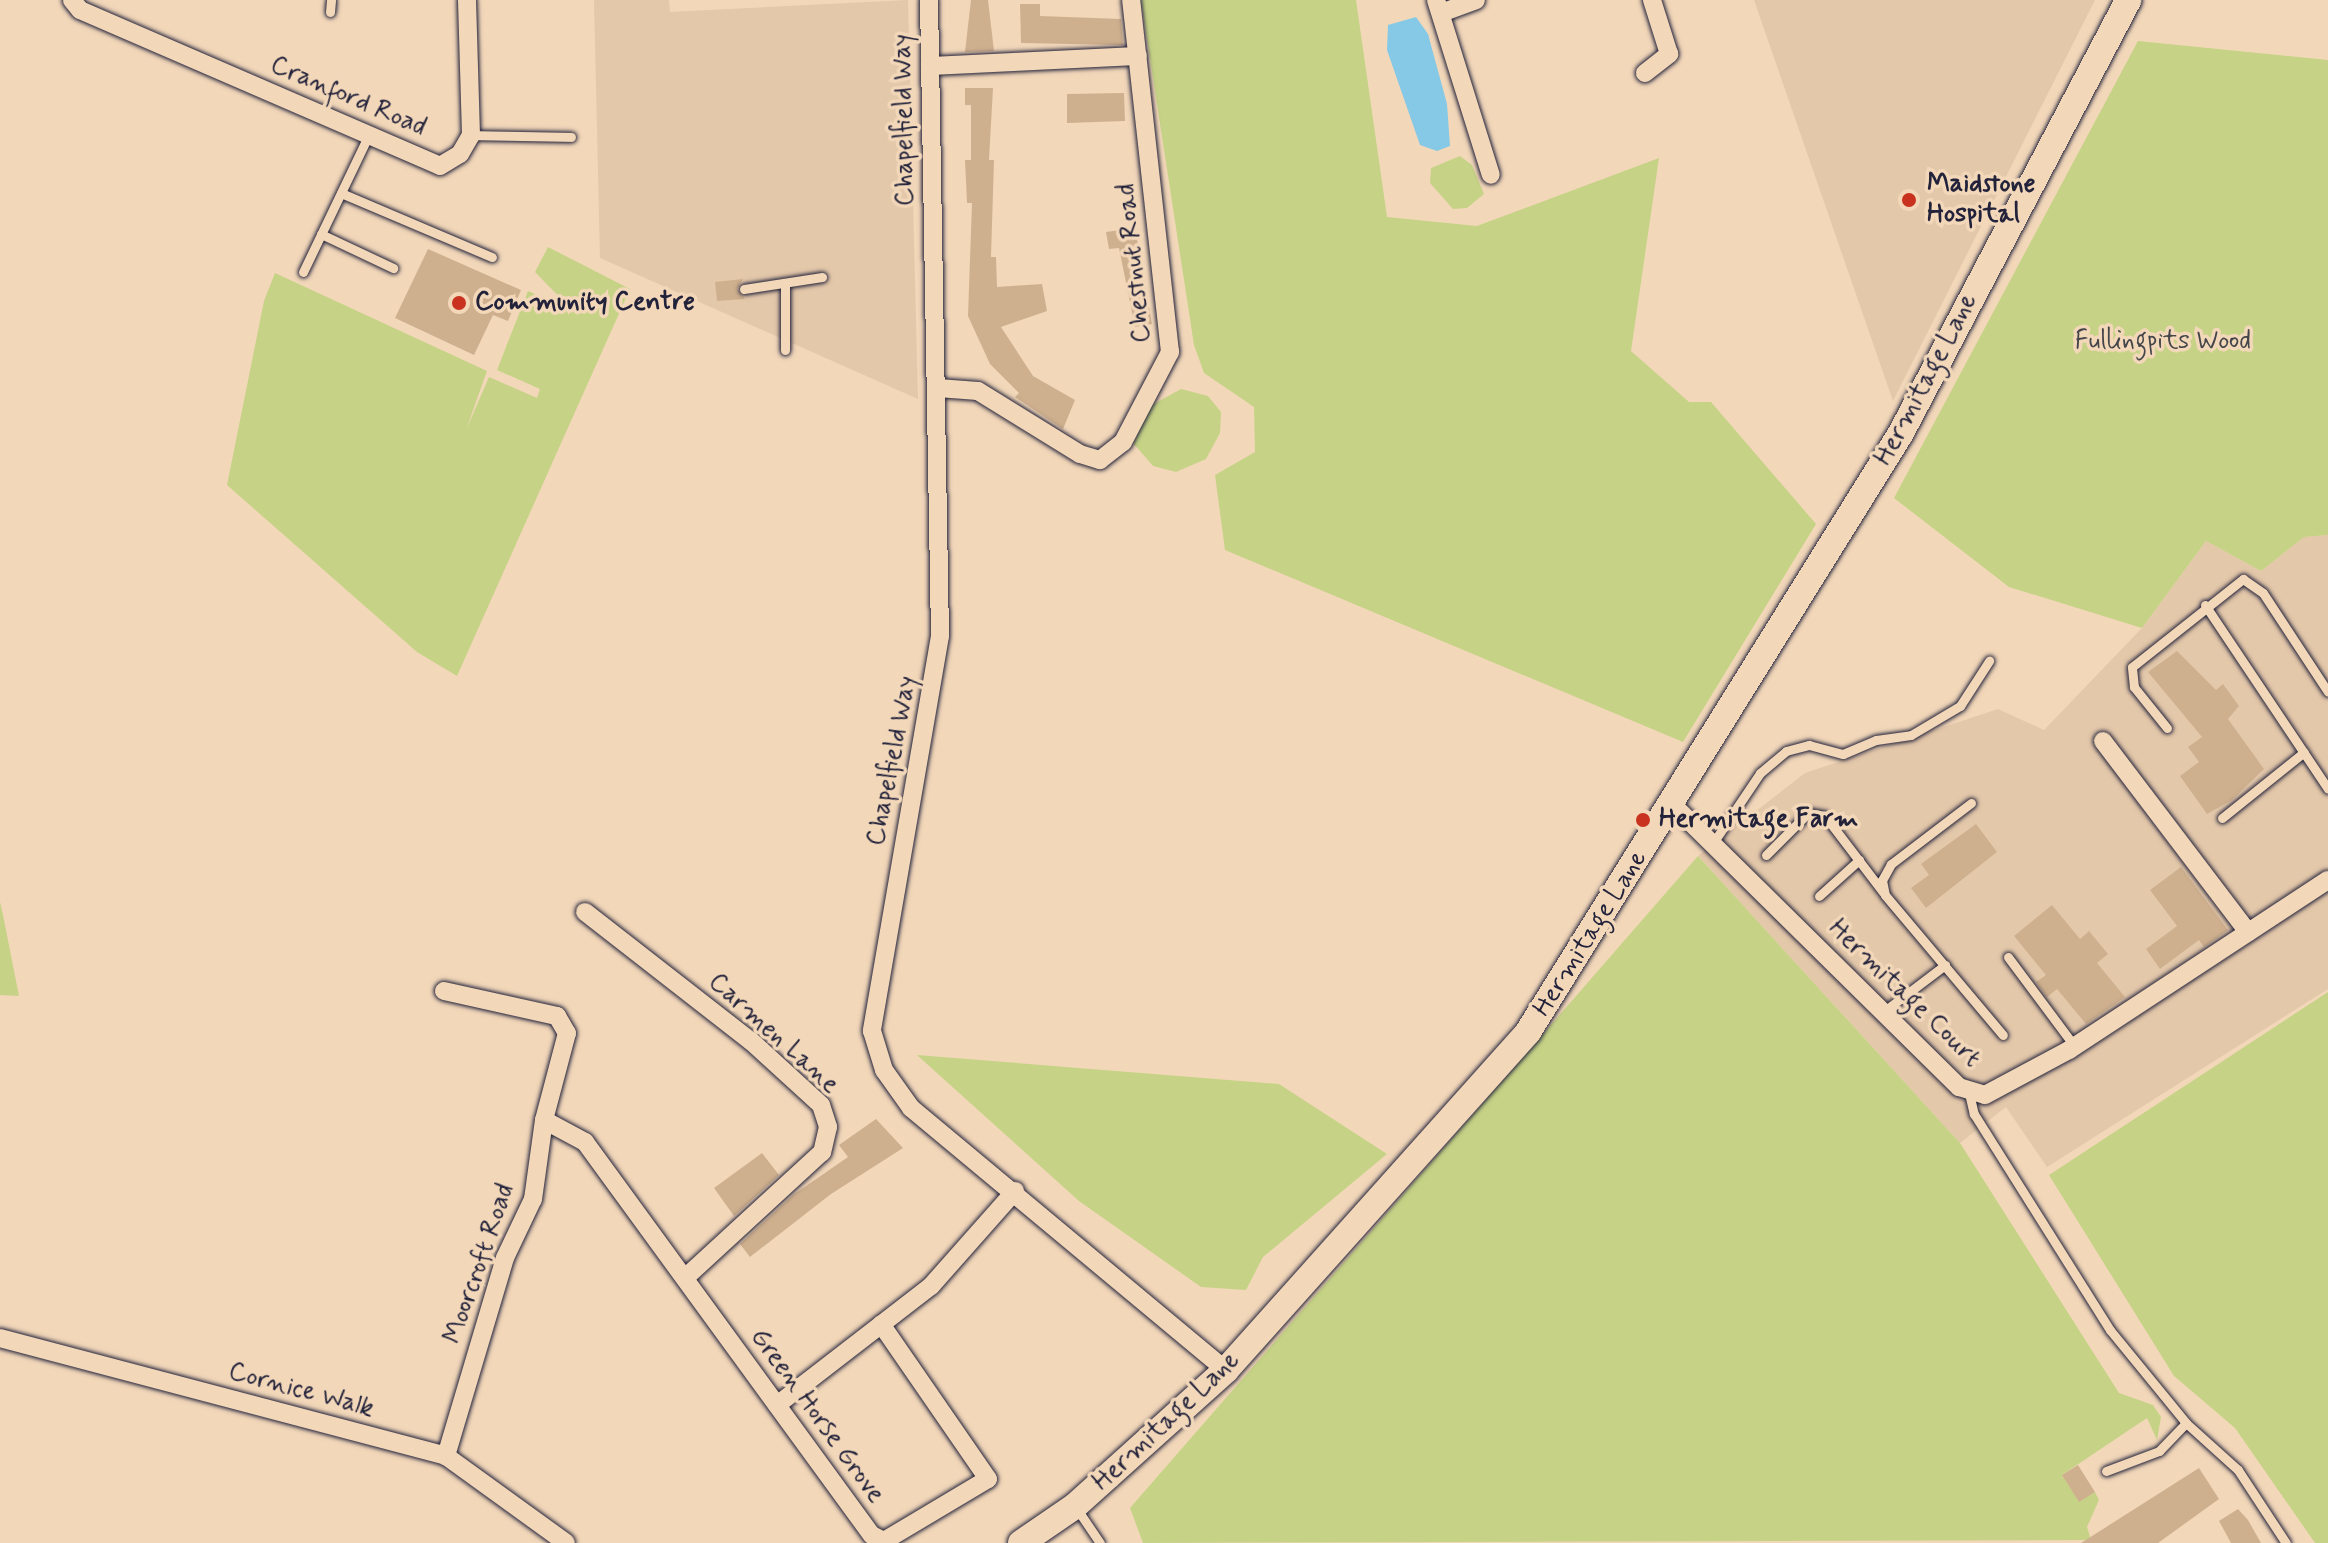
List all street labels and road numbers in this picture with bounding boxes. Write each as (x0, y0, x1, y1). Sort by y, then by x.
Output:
street label: Chapelfield Way (888, 32, 922, 208)
street label: Cranford Road (266, 50, 430, 144)
street label: Chestnut Road (1111, 184, 1159, 342)
street label: Hermitage Lane (1868, 288, 1986, 472)
street label: Chapelfield Way (861, 672, 925, 850)
street label: Hermitage Lane (1527, 844, 1655, 1024)
street label: Hermitage Court (1822, 914, 1986, 1074)
street label: Carmen Lane (704, 969, 842, 1099)
street label: Moorcroft Road (438, 1181, 522, 1347)
street label: Green Horse Grove (743, 1323, 891, 1509)
street label: Hermitage Lane (1086, 1345, 1248, 1499)
street label: Cornice Walk (224, 1356, 378, 1426)

